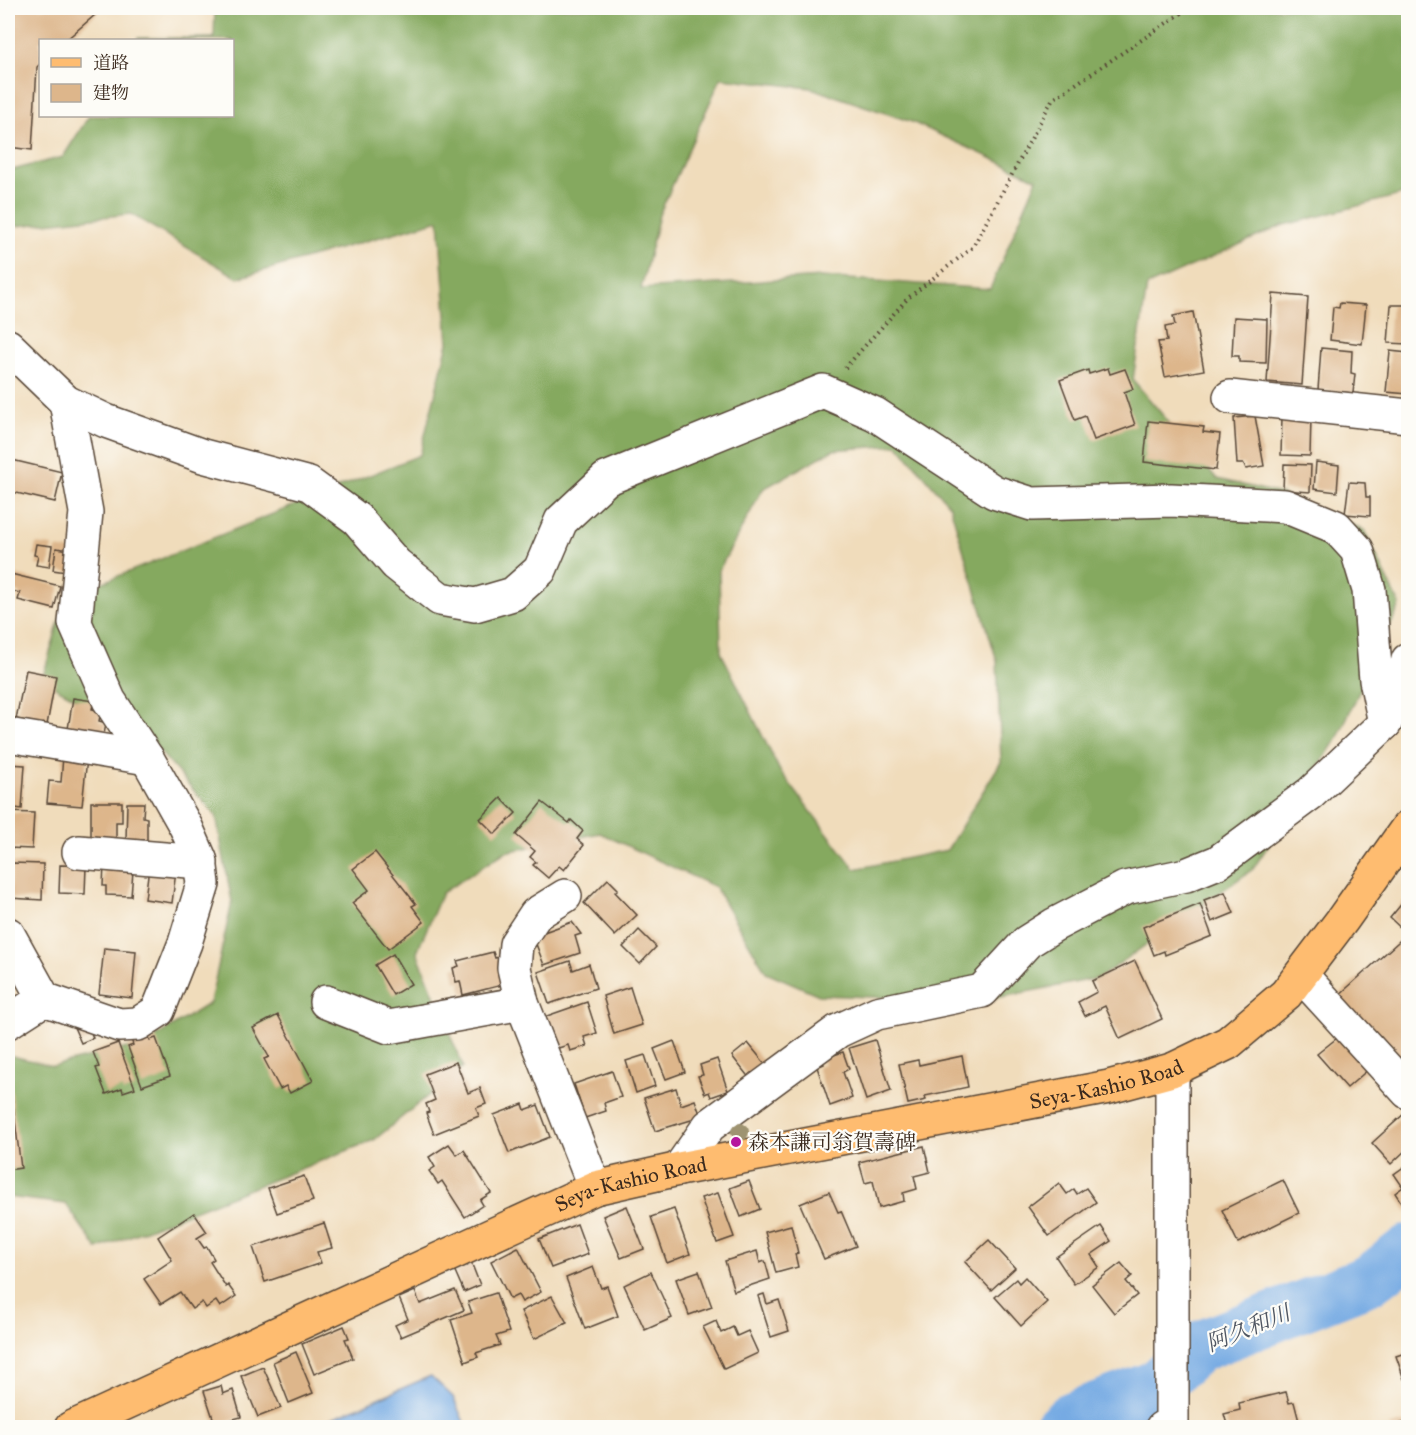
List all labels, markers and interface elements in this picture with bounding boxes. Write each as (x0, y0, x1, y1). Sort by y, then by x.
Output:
legend (39, 39, 234, 117)
text: 道路 (93, 52, 129, 74)
text: 建物 (93, 82, 129, 104)
street label: Seya-Kashio Road (1027, 1053, 1188, 1115)
place label: 森本謙司翁賀壽碑 (748, 1129, 916, 1155)
marker: 森本謙司翁賀壽碑 (729, 1135, 743, 1149)
street label: Seya-Kashio Road (551, 1151, 709, 1218)
water label: 阿久和川 (1202, 1298, 1296, 1357)

